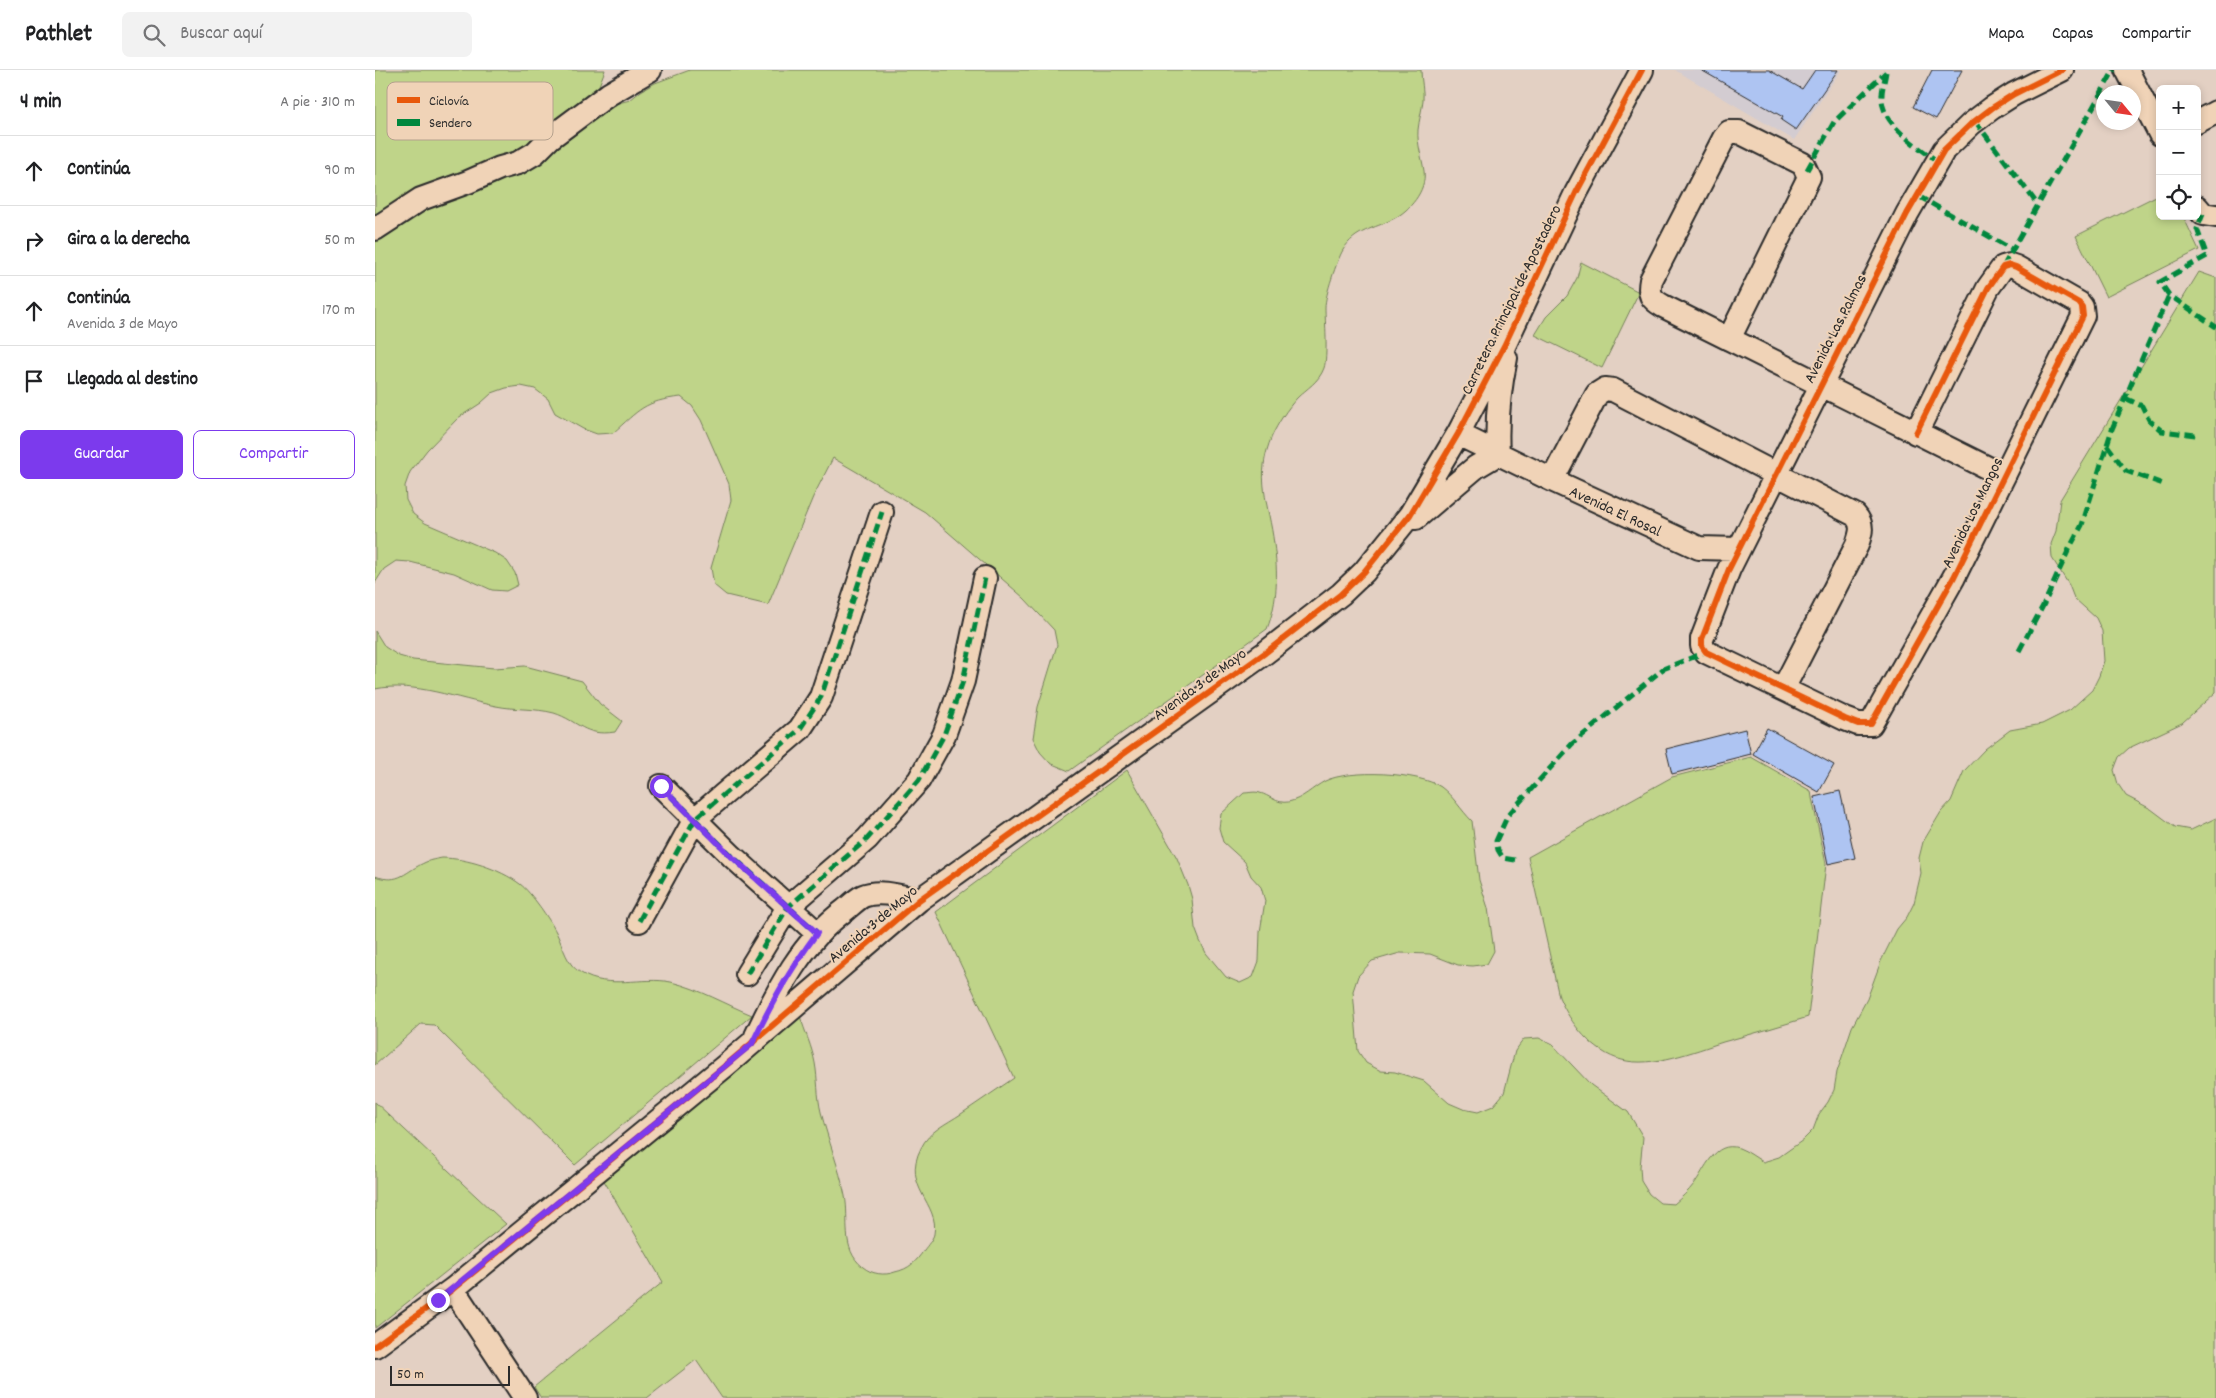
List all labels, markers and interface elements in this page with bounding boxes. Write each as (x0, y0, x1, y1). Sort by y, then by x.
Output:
search box (122, 12, 472, 57)
text: Pathlet (25, 18, 92, 52)
icon: search (140, 21, 168, 49)
text: Buscar aquí (180, 21, 262, 48)
text: Mapa (1988, 22, 2024, 47)
text: Capas (2052, 22, 2094, 47)
text: Compartir (2122, 22, 2191, 47)
legend (387, 82, 553, 140)
north arrow (2096, 85, 2141, 130)
map controls (2156, 85, 2201, 220)
button: + (2156, 85, 2201, 130)
text: 4 min (20, 88, 62, 118)
text: A pie · 310 m (280, 91, 355, 114)
text: Ciclovía (429, 92, 469, 112)
text: Sendero (429, 114, 472, 134)
button: − (2156, 130, 2201, 175)
icon: ahead (20, 157, 48, 185)
text: Continúa (67, 157, 130, 184)
text: 90 m (324, 159, 355, 182)
button: locate (2156, 175, 2201, 220)
street label: Carretera Principal de Apostadero (1456, 201, 1568, 399)
icon: right (20, 227, 48, 255)
text: Gira a la derecha (67, 227, 189, 254)
text: 50 m (324, 229, 355, 252)
street label: Avenida Las Palmas (1799, 270, 1874, 388)
text: Continúa (67, 286, 130, 313)
icon: ahead (20, 297, 48, 325)
text: 170 m (322, 299, 355, 322)
text: Avenida 3 de Mayo (67, 313, 178, 336)
icon: arrive (20, 367, 48, 395)
text: Llegada al destino (67, 367, 198, 394)
button: Guardar (20, 430, 183, 479)
button: Compartir (193, 430, 355, 479)
street label: Avenida Los Mangos (1936, 454, 2010, 572)
street label: Avenida El Rosal (1565, 481, 1665, 544)
street label: Avenida 3 de Mayo (1149, 643, 1252, 727)
route start (650, 775, 673, 798)
street label: Avenida 3 de Mayo (824, 880, 923, 969)
route end (427, 1289, 450, 1312)
scale bar (390, 1363, 510, 1386)
text: 50 m (397, 1365, 424, 1385)

